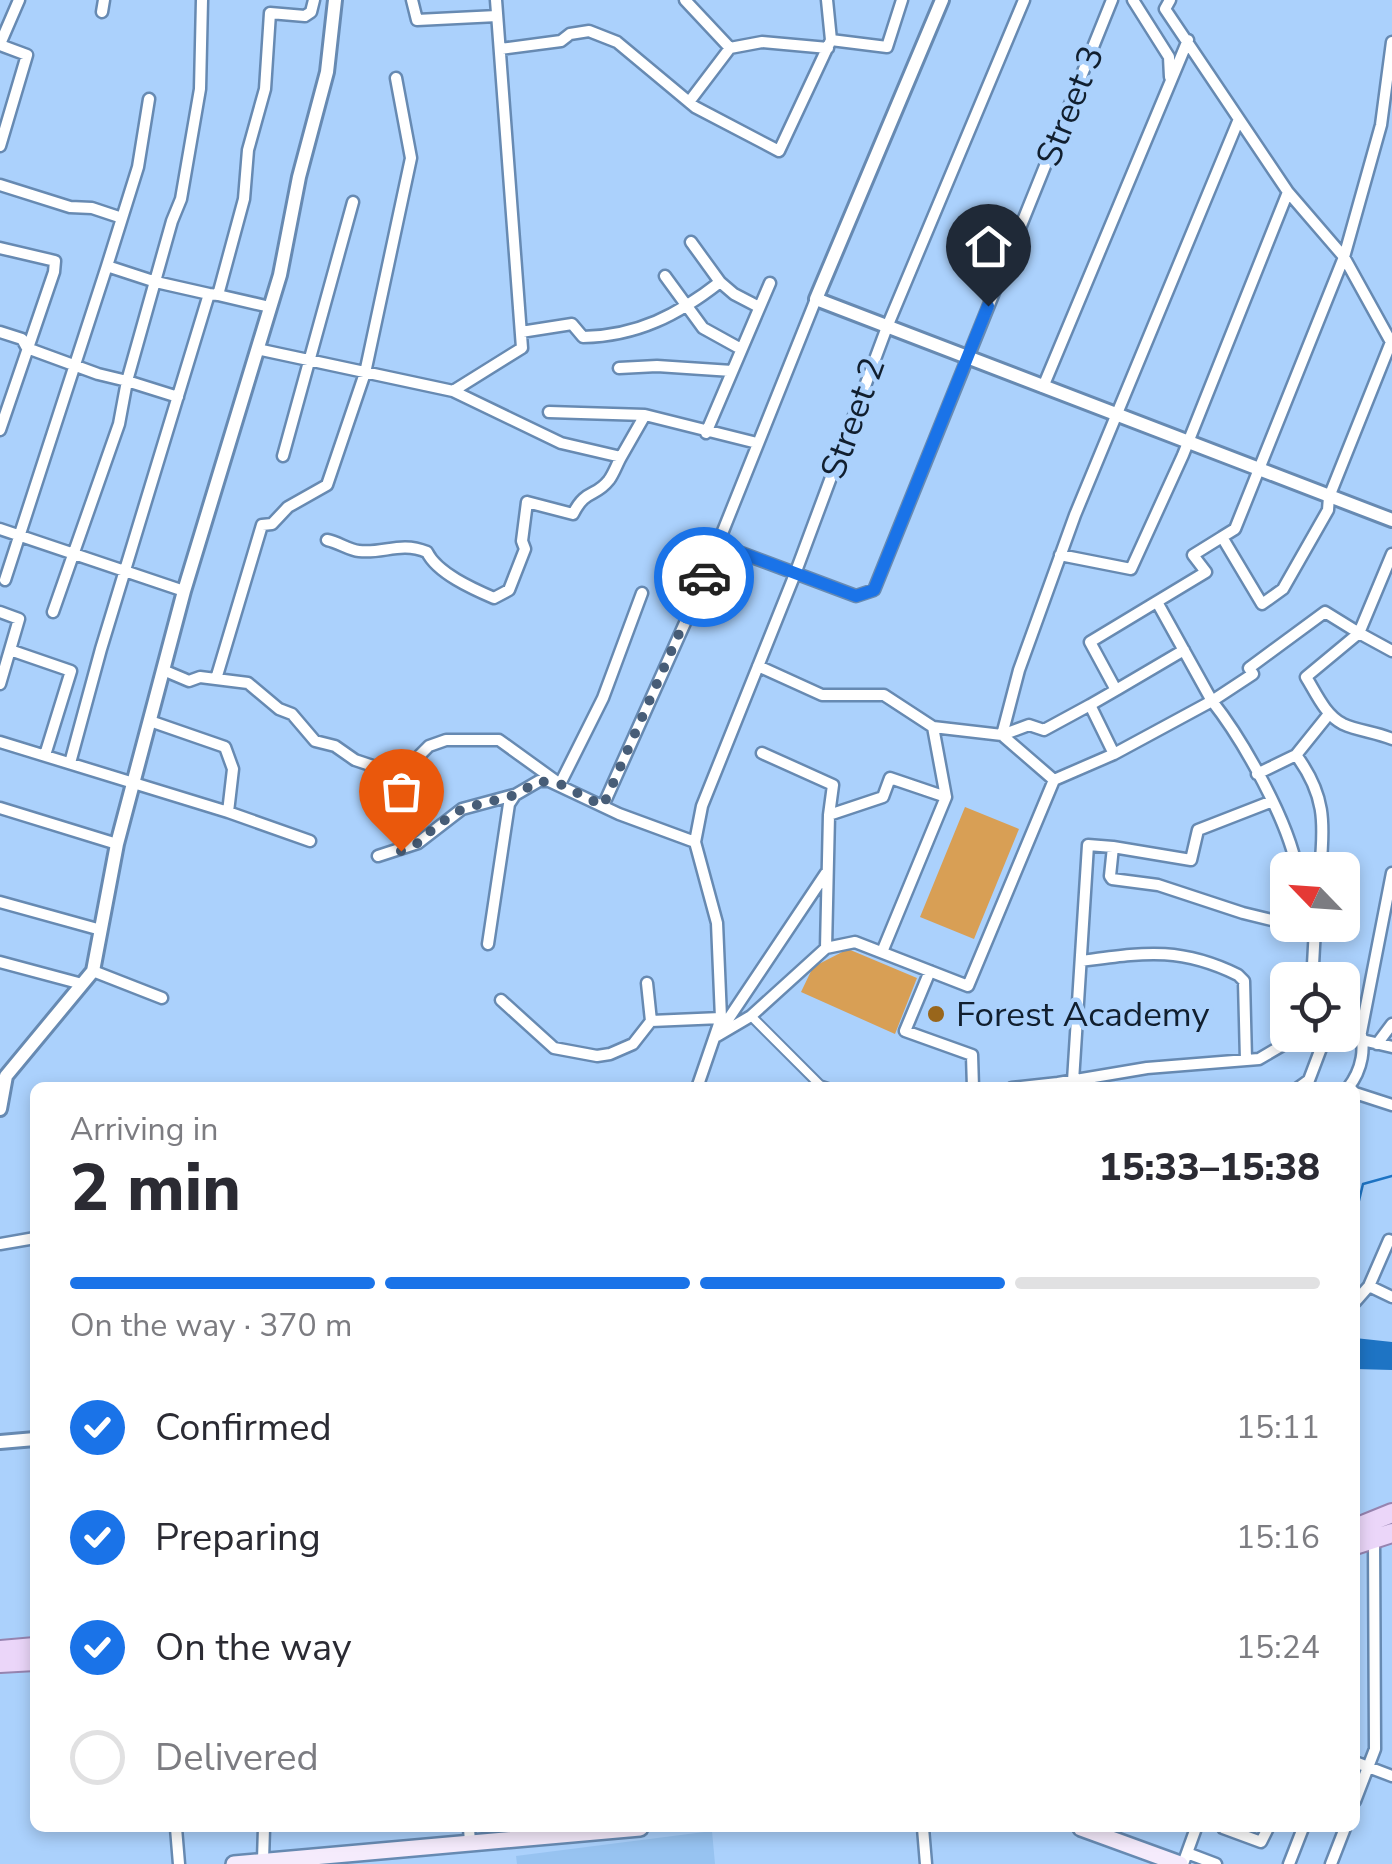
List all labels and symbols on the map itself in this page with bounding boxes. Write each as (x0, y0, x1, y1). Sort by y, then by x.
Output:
street label: Street 3 (1025, 39, 1115, 173)
pin (946, 204, 1031, 307)
street label: Street 2 (809, 351, 897, 485)
courier (654, 527, 754, 627)
pin (359, 749, 444, 852)
north arrow (1270, 852, 1360, 942)
place label: Forest Academy (956, 991, 1210, 1038)
marker: Forest Academy (925, 1003, 947, 1025)

